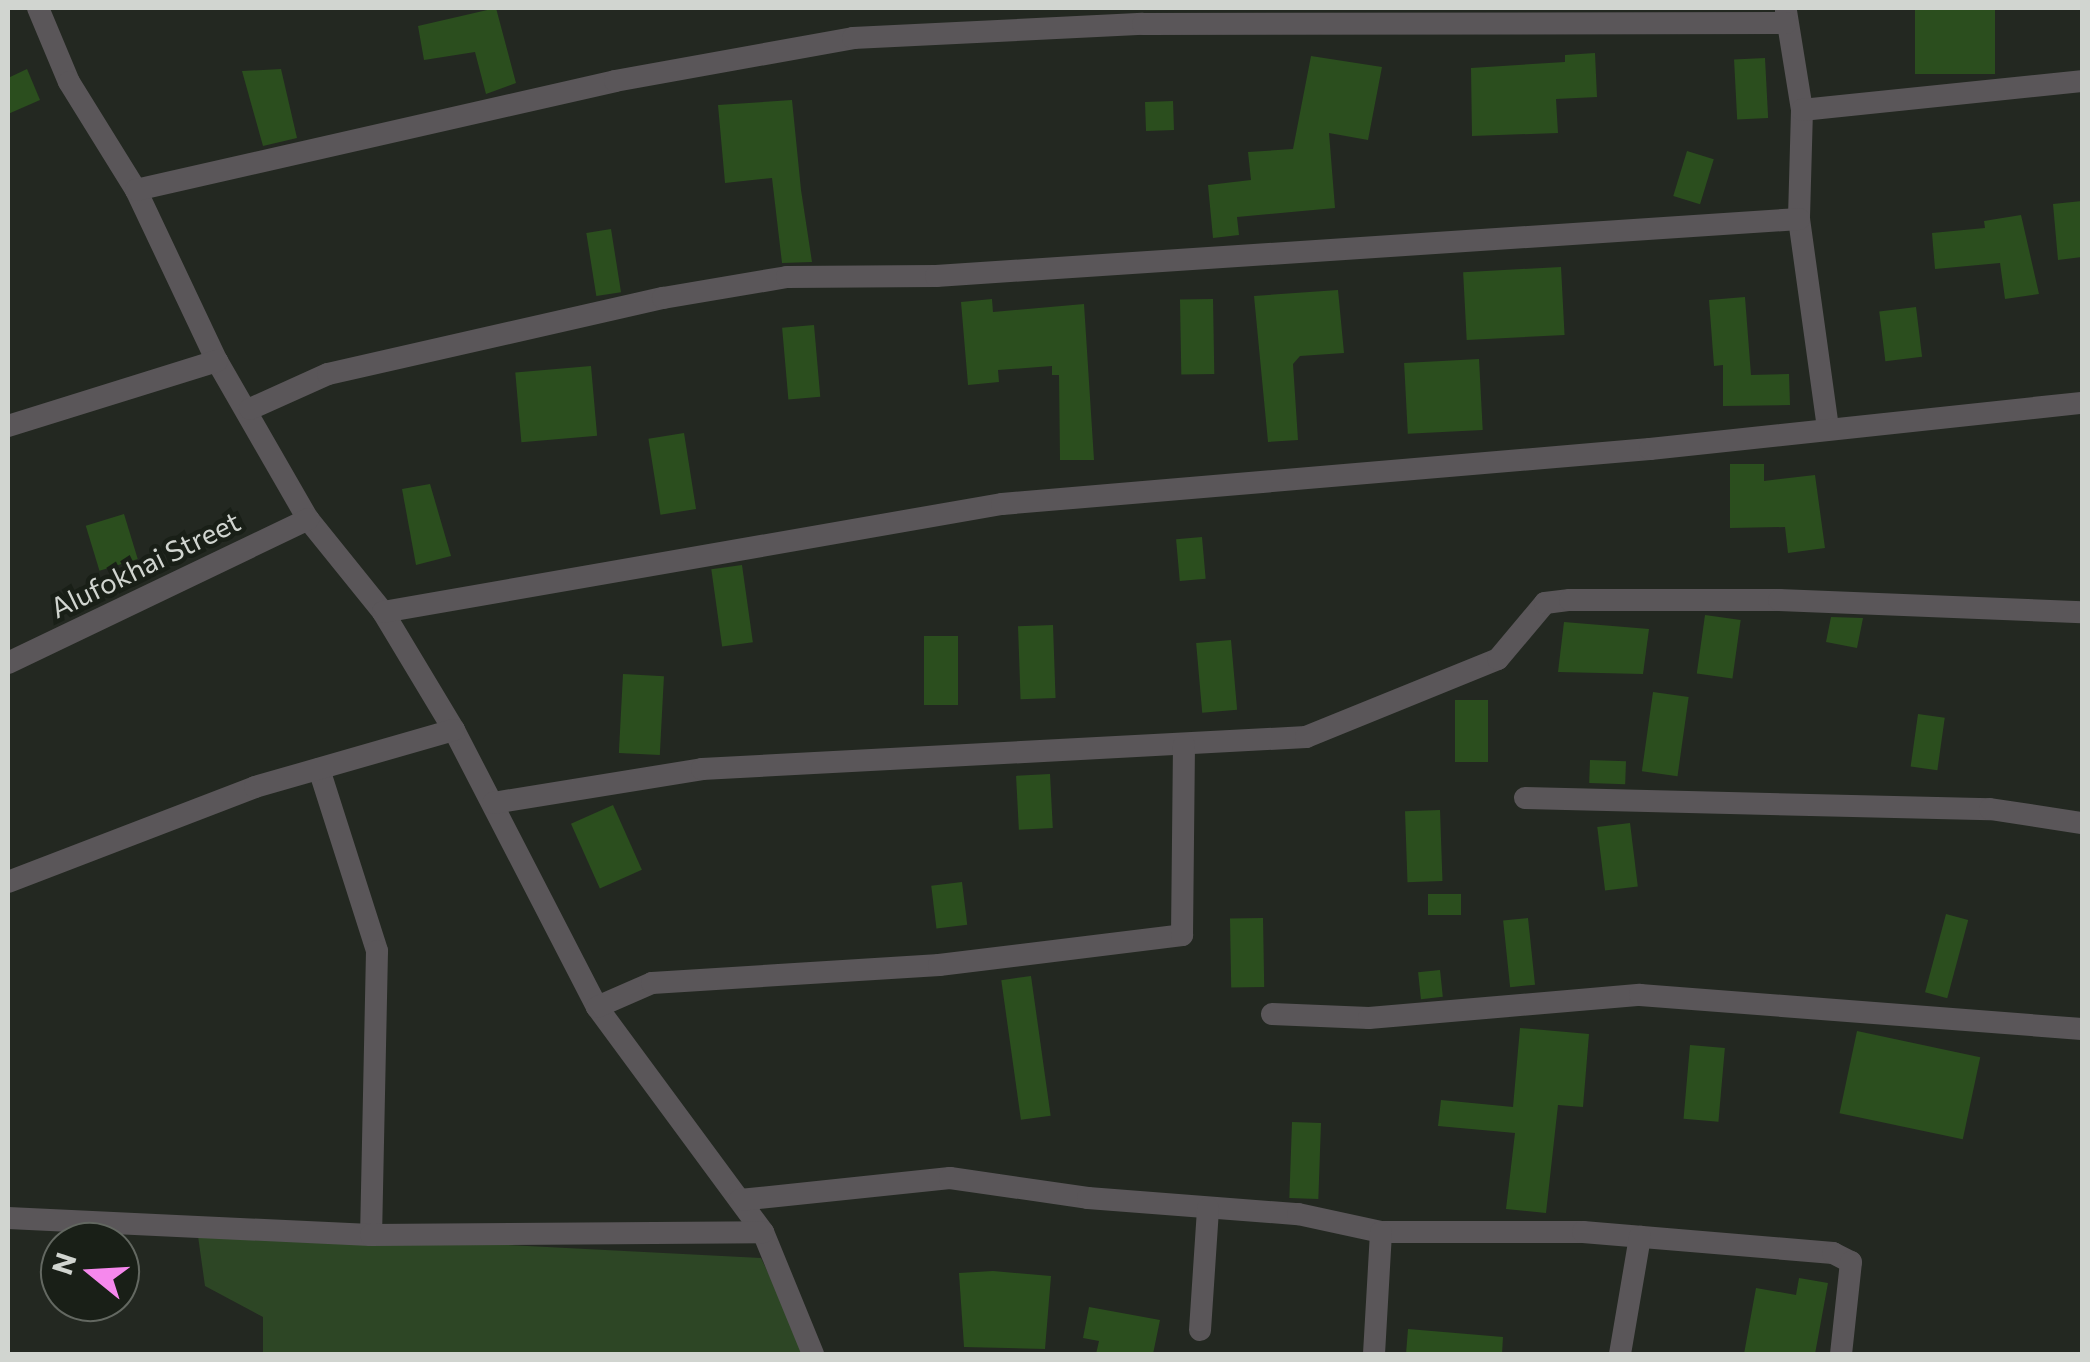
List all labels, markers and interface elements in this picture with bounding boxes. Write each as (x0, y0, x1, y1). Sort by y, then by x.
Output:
street label: Alufokhai Street (45, 504, 245, 624)
north arrow (40, 1222, 140, 1322)
text: N (44, 1248, 83, 1279)

